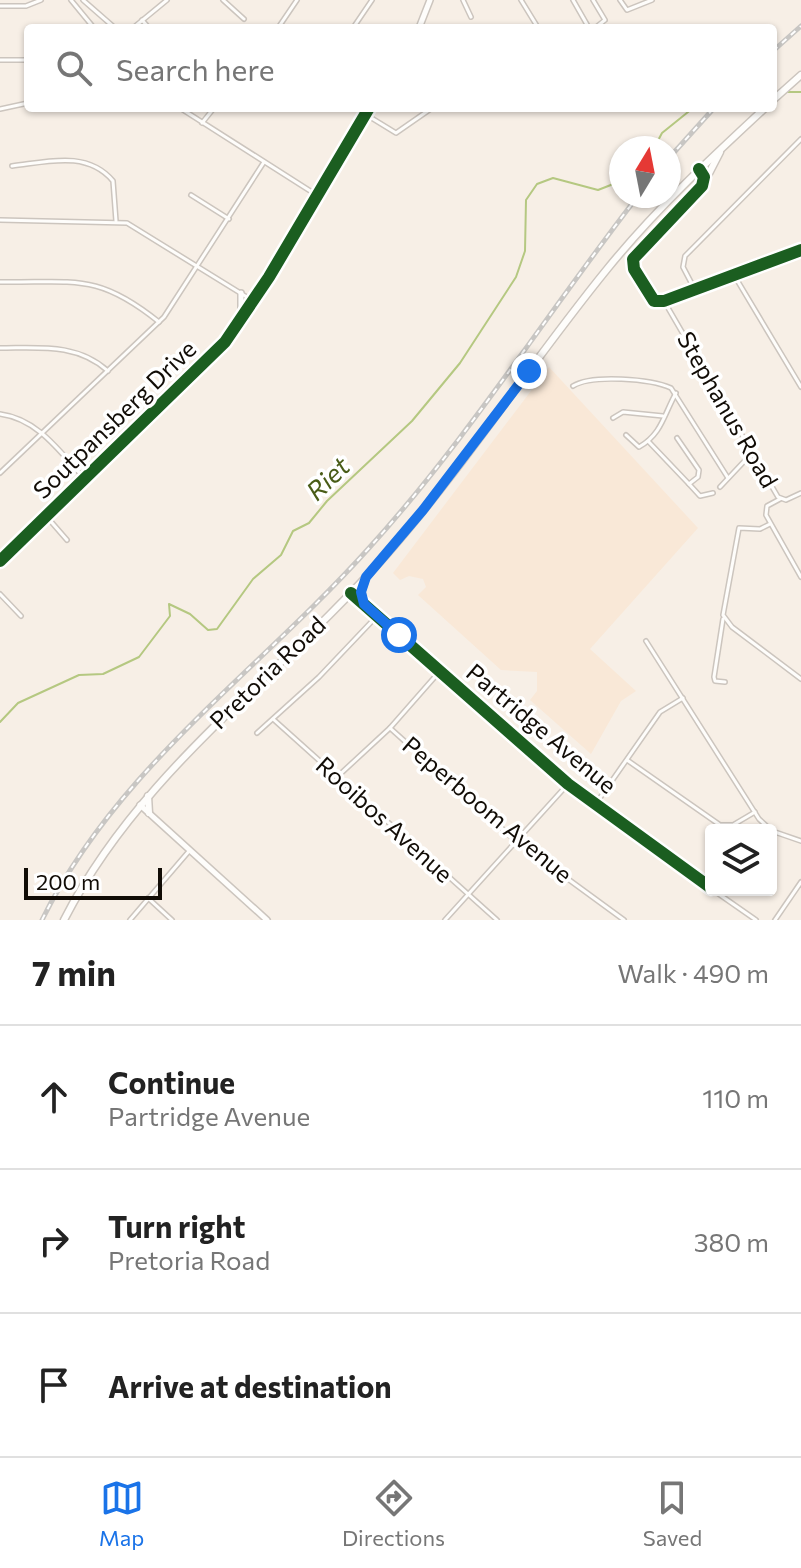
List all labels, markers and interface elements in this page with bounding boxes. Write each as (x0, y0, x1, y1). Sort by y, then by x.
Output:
search box (24, 24, 777, 112)
icon: search (52, 46, 96, 90)
text: Search here (116, 50, 275, 87)
north arrow (609, 136, 681, 208)
street label: Stephanus Road (672, 326, 785, 492)
street label: Soutpansberg Drive (27, 334, 201, 504)
route end (511, 353, 547, 389)
water label: Riet (299, 449, 356, 506)
street label: Pretoria Road (203, 609, 331, 734)
route start (381, 617, 417, 653)
street label: Partridge Avenue (461, 657, 623, 799)
street label: Peperboom Avenue (397, 730, 579, 888)
street label: Rooibos Avenue (311, 750, 459, 888)
map controls (705, 824, 777, 896)
button: layers (705, 824, 777, 896)
scale bar (24, 864, 162, 900)
text: 200 m (36, 868, 100, 895)
text: 7 min (32, 951, 116, 993)
text: Walk · 490 m (617, 957, 769, 988)
text: Continue (108, 1063, 235, 1100)
icon: ahead (32, 1075, 76, 1119)
text: 110 m (702, 1082, 769, 1113)
text: Partridge Avenue (108, 1100, 310, 1131)
text: Turn right (108, 1207, 245, 1244)
icon: right (32, 1219, 76, 1263)
text: 380 m (694, 1226, 769, 1257)
text: Pretoria Road (108, 1244, 270, 1275)
icon: arrive (32, 1363, 76, 1407)
text: Arrive at destination (108, 1367, 392, 1404)
tab: Map (99, 1476, 144, 1551)
tab: Directions (342, 1476, 445, 1551)
tab: Saved (643, 1476, 702, 1551)

